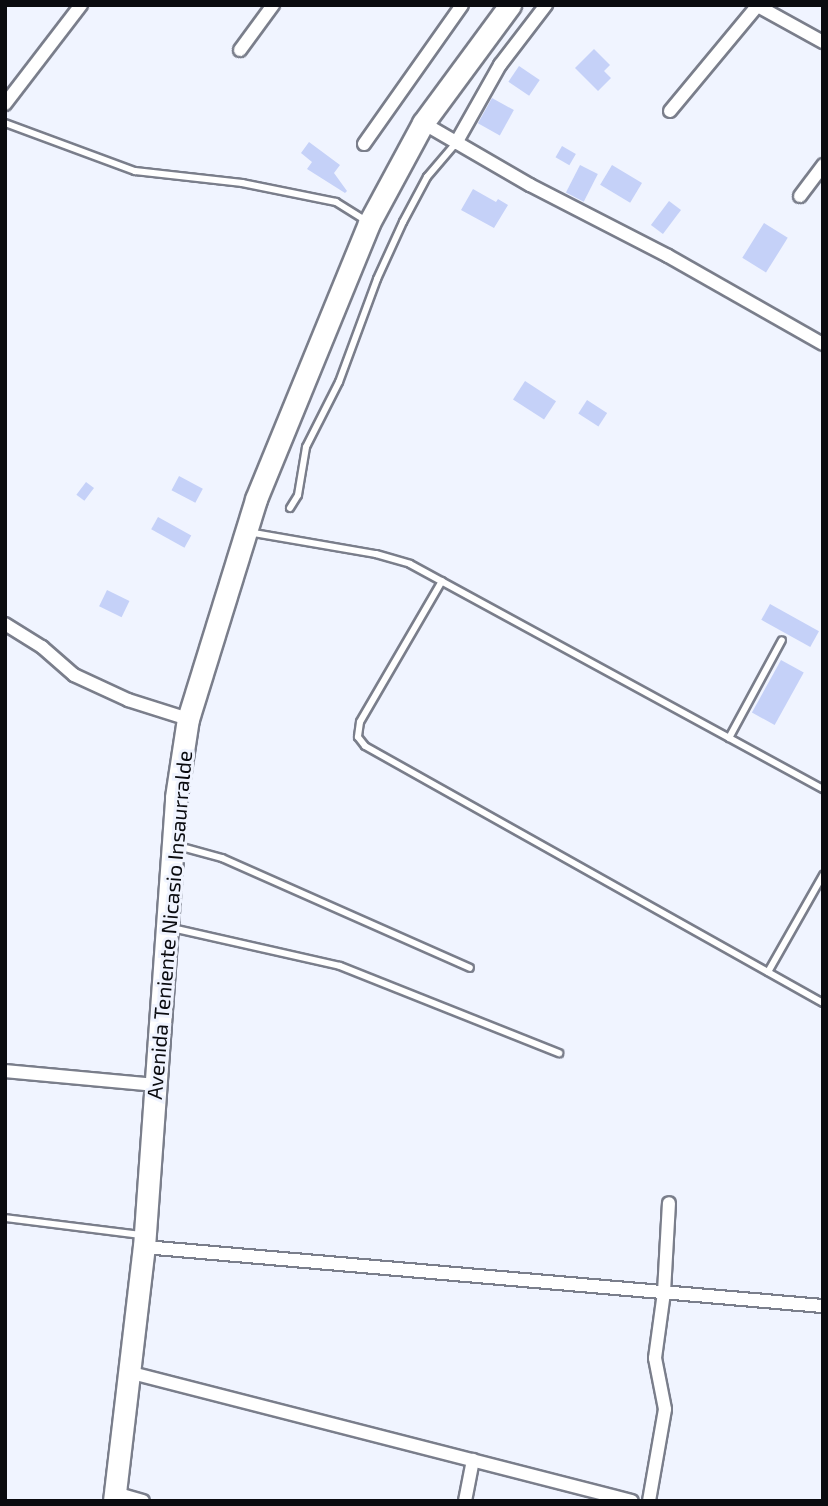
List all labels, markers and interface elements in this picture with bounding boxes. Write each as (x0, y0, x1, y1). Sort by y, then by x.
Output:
street label: Avenida Teniente Nicasio Insaurralde (141, 749, 197, 1101)

